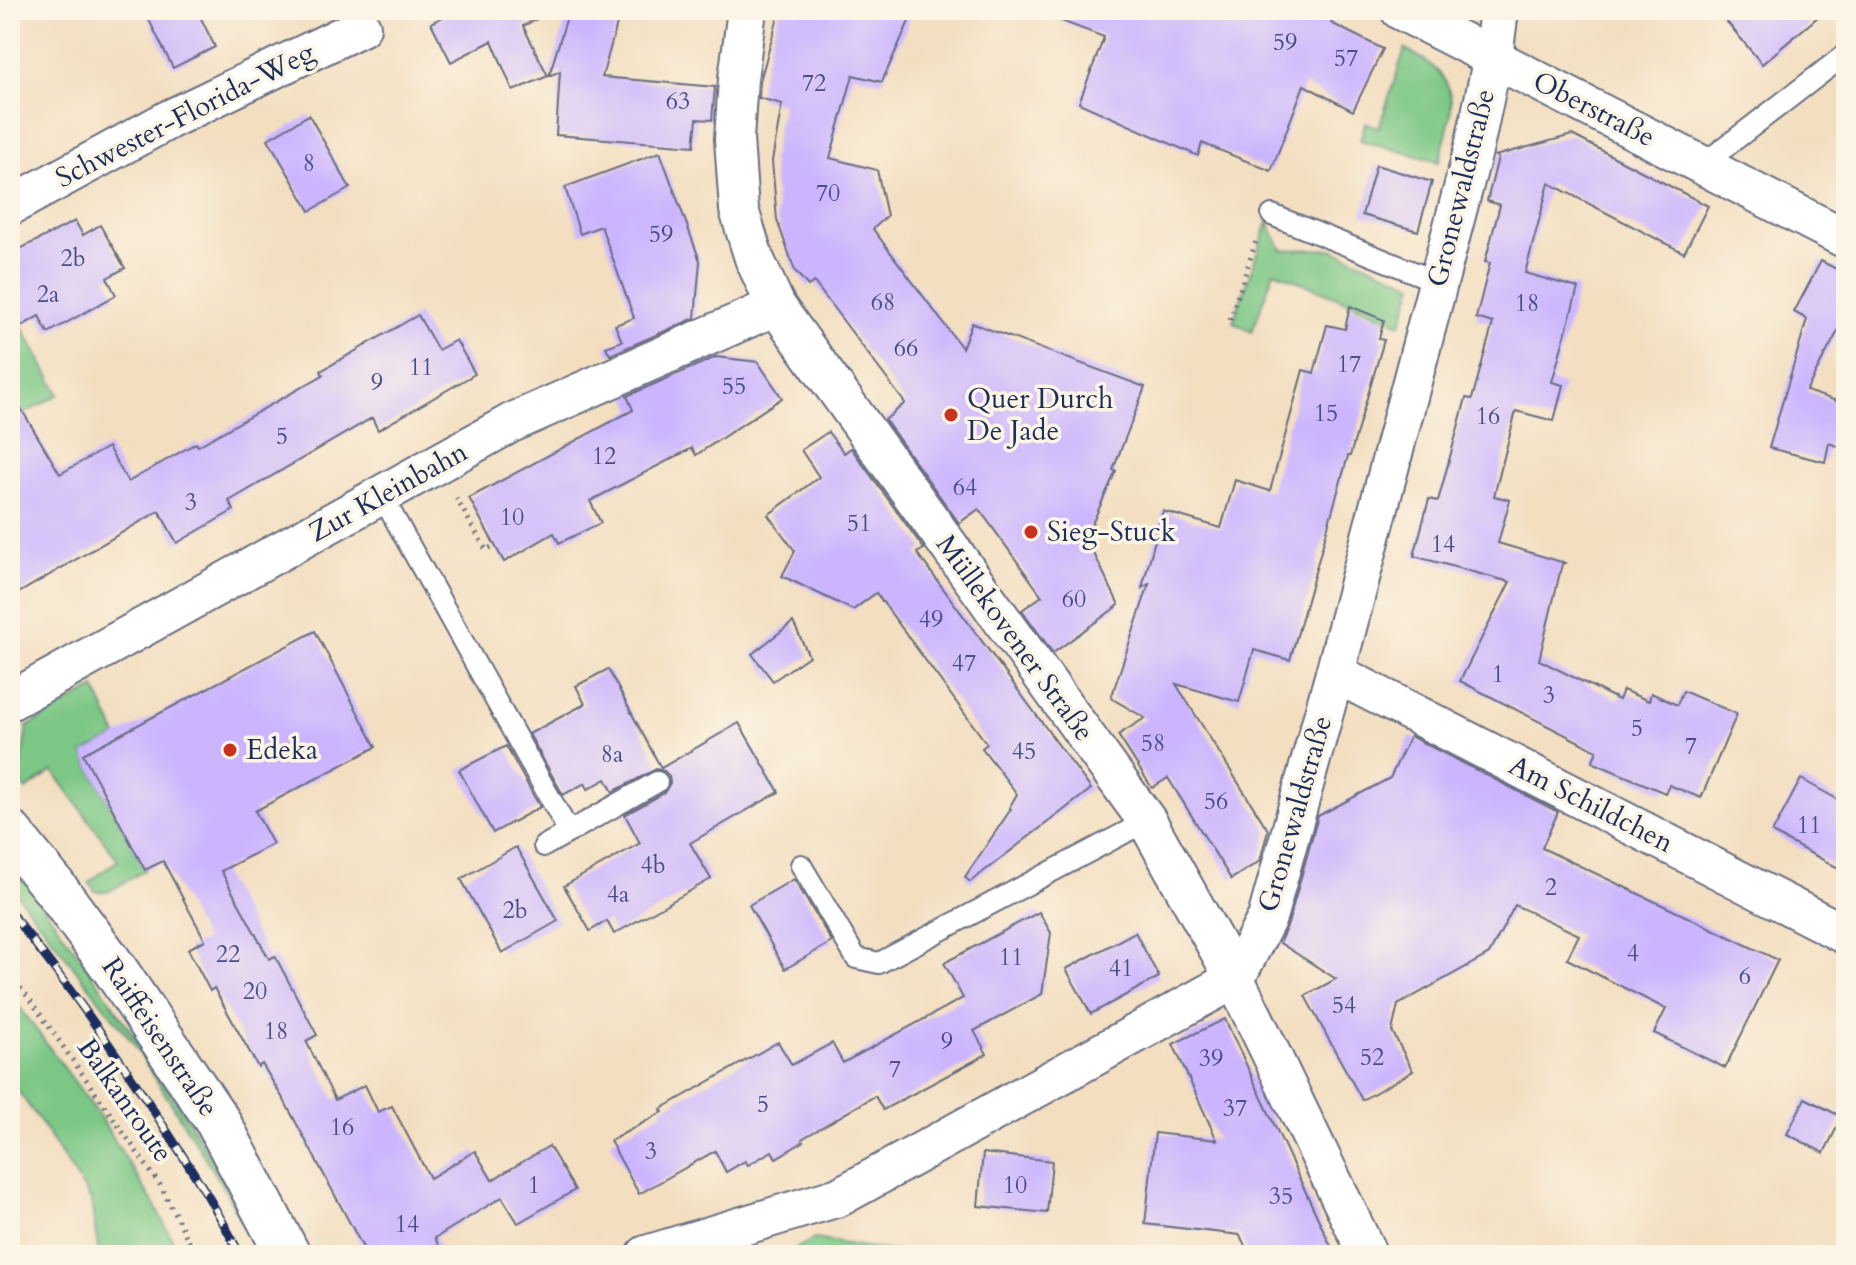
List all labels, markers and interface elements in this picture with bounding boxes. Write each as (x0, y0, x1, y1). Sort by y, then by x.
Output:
house number: 59 (1273, 26, 1297, 59)
street label: Schwester-Florida-Weg (49, 33, 321, 197)
house number: 57 (1334, 42, 1358, 75)
street label: Oberstraße (1527, 62, 1661, 156)
house number: 72 (802, 67, 826, 100)
house number: 63 (666, 85, 690, 118)
street label: Gronewaldstraße (1418, 85, 1504, 291)
house number: 8 (303, 147, 315, 180)
house number: 70 (816, 177, 840, 210)
house number: 59 (649, 218, 673, 251)
house number: 2b (60, 242, 86, 275)
house number: 2a (37, 278, 60, 311)
house number: 68 (871, 286, 895, 319)
house number: 18 (1515, 287, 1539, 320)
house number: 66 (894, 332, 918, 365)
house number: 17 (1337, 348, 1361, 381)
house number: 11 (409, 351, 433, 384)
house number: 9 (371, 366, 383, 399)
house number: 55 (722, 370, 746, 403)
place label: Quer Durch De Jade (967, 380, 1113, 450)
house number: 15 (1314, 397, 1338, 430)
house number: 16 (1476, 400, 1500, 433)
marker: Quer Durch De Jade (942, 406, 960, 424)
house number: 5 (276, 420, 288, 453)
street label: Zur Kleinbahn (302, 433, 474, 551)
house number: 12 (592, 440, 616, 473)
house number: 64 (953, 471, 977, 504)
house number: 3 (185, 486, 197, 519)
house number: 10 (500, 501, 524, 534)
house number: 51 (847, 507, 871, 540)
place label: Sieg-Stuck (1047, 513, 1176, 551)
marker: Sieg-Stuck (1022, 523, 1040, 541)
street label: Müllekovener Straße (927, 527, 1103, 749)
house number: 14 (1431, 528, 1455, 561)
house number: 60 (1062, 583, 1086, 616)
house number: 49 (919, 603, 943, 636)
house number: 47 (952, 647, 976, 680)
house number: 1 (1492, 658, 1504, 691)
house number: 3 (1543, 679, 1555, 712)
street label: Gronewaldstraße (1249, 711, 1341, 917)
house number: 5 (1631, 712, 1643, 745)
house number: 58 (1141, 727, 1165, 760)
house number: 7 (1685, 730, 1697, 763)
place label: Edeka (246, 731, 318, 769)
house number: 45 (1012, 735, 1036, 768)
house number: 8a (601, 738, 624, 771)
marker: Edeka (221, 741, 239, 759)
street label: Am Schildchen (1502, 746, 1680, 862)
house number: 56 (1204, 785, 1228, 818)
house number: 11 (1797, 809, 1821, 842)
house number: 4b (640, 849, 666, 882)
house number: 2 (1545, 871, 1557, 904)
house number: 4a (607, 878, 630, 911)
house number: 2b (502, 894, 528, 927)
house number: 4 (1627, 937, 1639, 970)
house number: 22 (216, 938, 240, 971)
house number: 11 (999, 941, 1023, 974)
street label: Raiffeisenstraße (93, 950, 227, 1124)
house number: 41 (1109, 952, 1133, 985)
house number: 6 (1739, 960, 1751, 993)
house number: 20 (243, 975, 267, 1008)
house number: 54 (1332, 989, 1356, 1022)
house number: 18 (264, 1015, 288, 1048)
house number: 9 (941, 1025, 953, 1058)
street label: Balkanroute (68, 1030, 182, 1170)
house number: 52 (1360, 1041, 1384, 1074)
house number: 39 (1199, 1042, 1223, 1075)
house number: 7 (889, 1053, 901, 1086)
house number: 5 (757, 1088, 769, 1121)
house number: 37 (1223, 1092, 1247, 1125)
house number: 16 (330, 1111, 354, 1144)
house number: 3 (645, 1135, 657, 1168)
house number: 1 (528, 1169, 540, 1202)
house number: 10 (1003, 1169, 1027, 1202)
house number: 35 (1269, 1180, 1293, 1213)
house number: 14 (395, 1208, 419, 1241)

